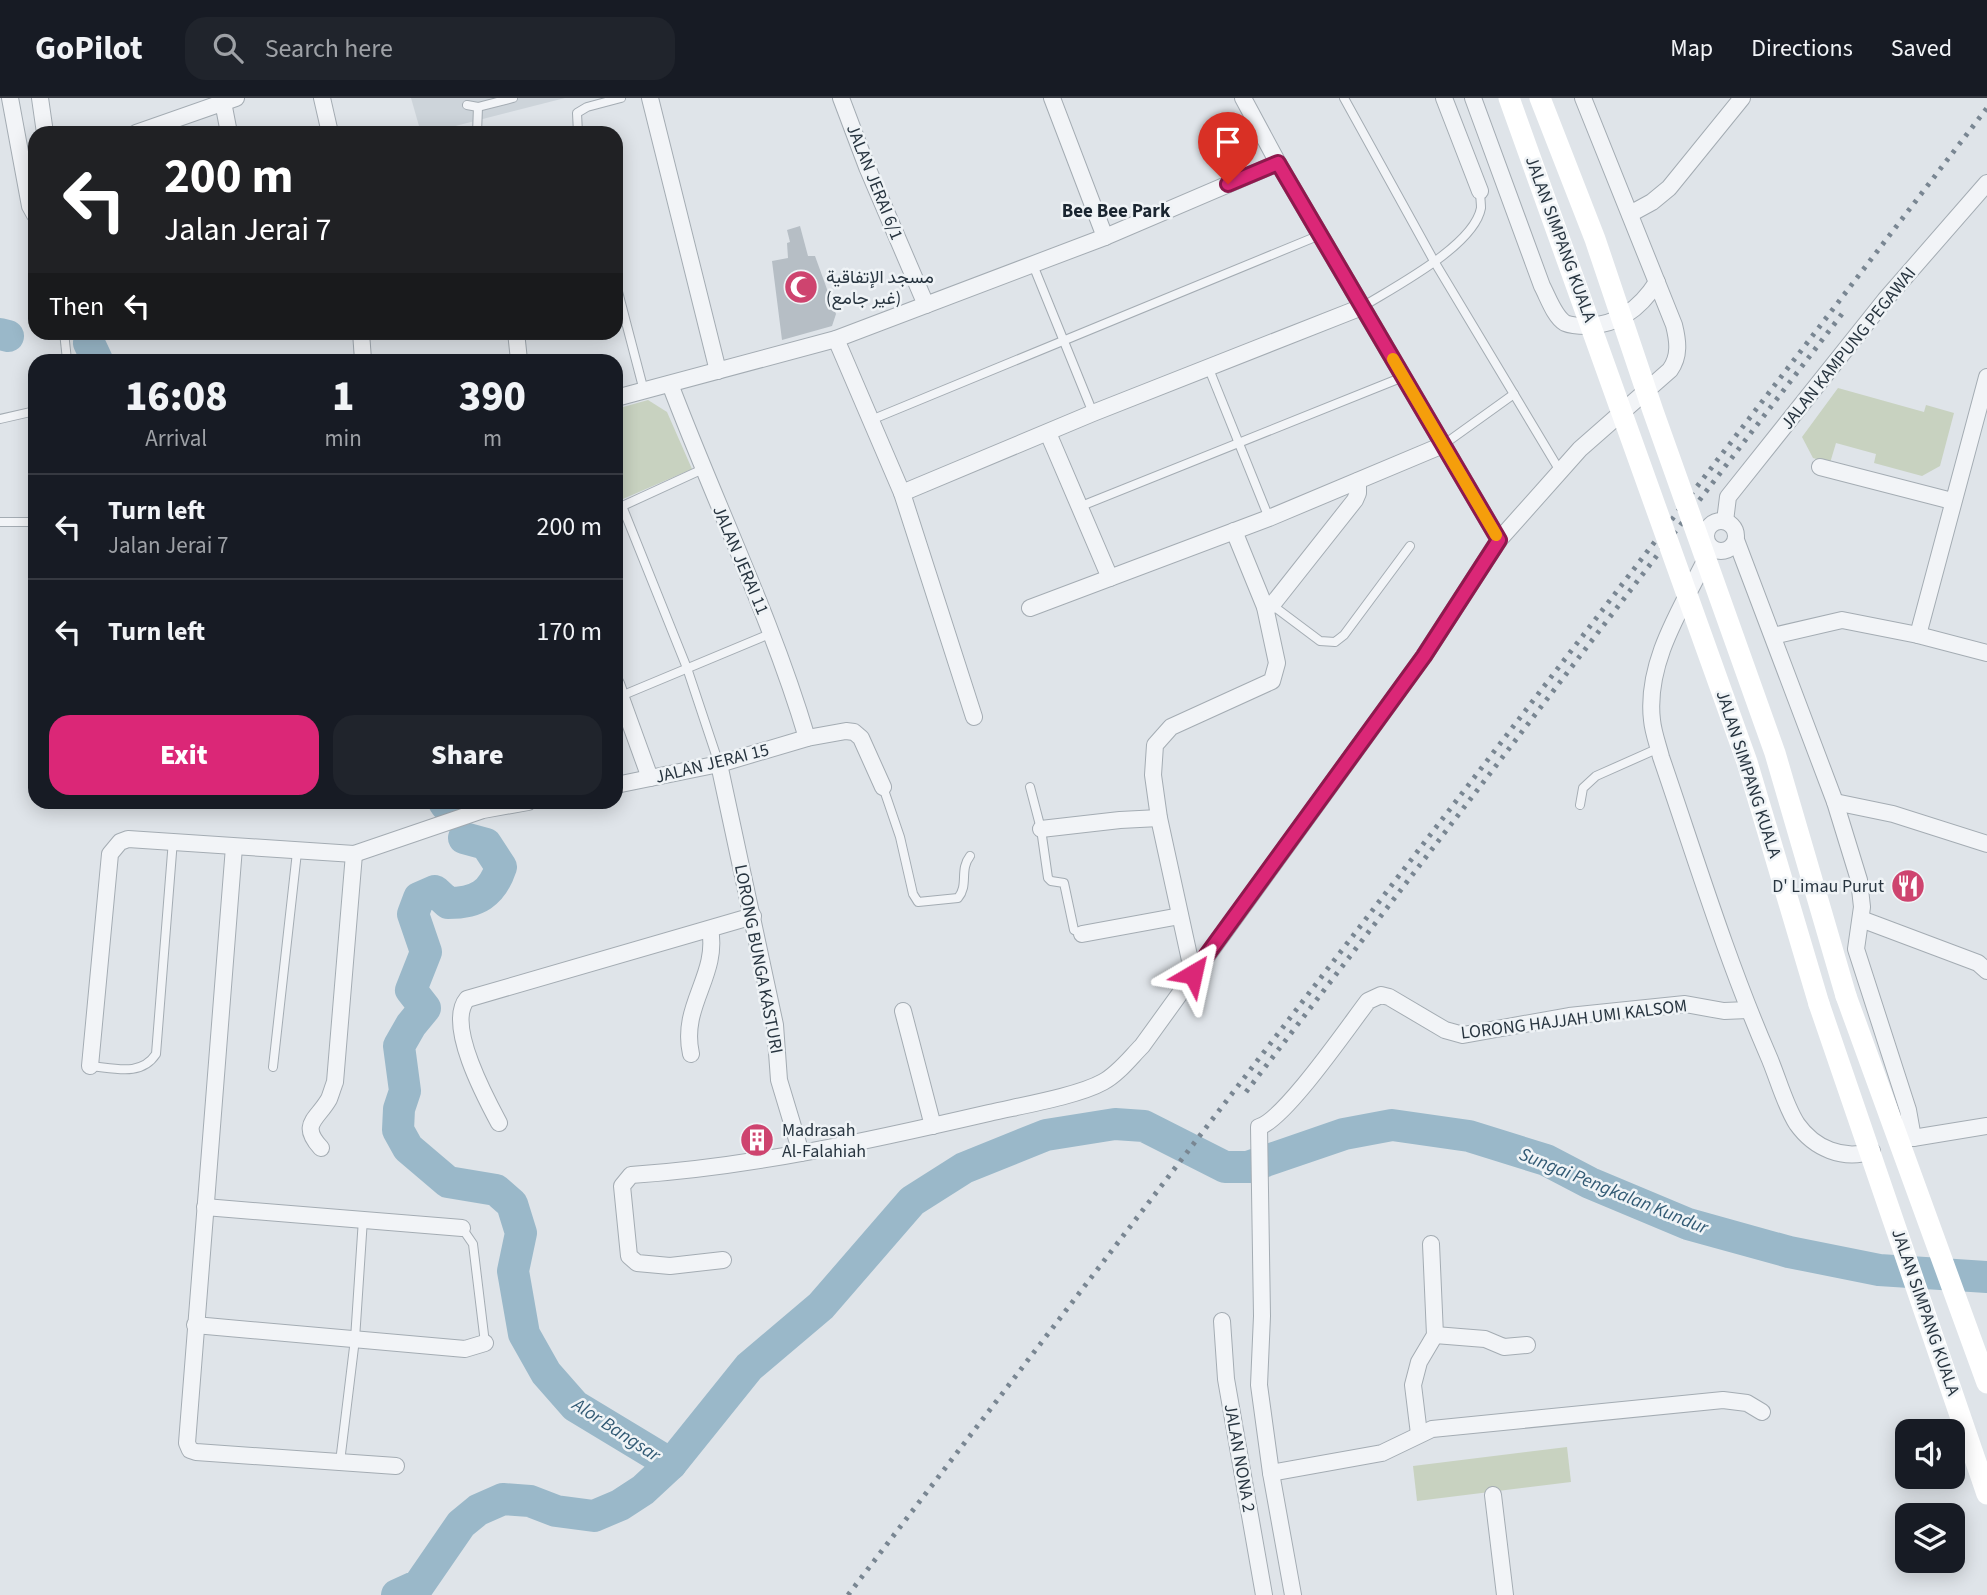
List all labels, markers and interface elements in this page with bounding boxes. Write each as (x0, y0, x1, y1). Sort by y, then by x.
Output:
search box (185, 17, 675, 80)
text: GoPilot (35, 25, 143, 72)
icon: search (209, 29, 247, 67)
text: Search here (265, 30, 393, 67)
text: Map (1670, 31, 1713, 66)
text: Directions (1751, 31, 1853, 66)
text: Saved (1891, 31, 1952, 66)
pin (1198, 112, 1258, 184)
street label: JALAN JERAI 6/1 (840, 121, 909, 244)
icon: arrive (1209, 123, 1247, 161)
text: 200 m (164, 142, 293, 212)
street label: JALAN SIMPANG KUALA (1519, 153, 1602, 326)
icon: left (49, 154, 140, 245)
district label: Bee Bee Park (1062, 198, 1171, 225)
text: Jalan Jerai 7 (164, 207, 332, 253)
street label: JALAN KAMPUNG PEGAWAI (1775, 262, 1922, 435)
place label: مسجد الإتفاقية (غير جامع) (826, 265, 934, 311)
mosque icon: مسجد الإتفاقية (غير جامع) (782, 268, 820, 306)
icon: left (118, 287, 156, 325)
text: Then (49, 288, 104, 325)
text: 16:08 (125, 367, 228, 427)
text: 1 (332, 367, 354, 427)
text: 390 (459, 367, 526, 427)
text: Arrival (145, 422, 207, 455)
text: min (325, 422, 362, 455)
text: m (483, 422, 502, 455)
text: Turn left (108, 492, 205, 529)
street label: JALAN JERAI 11 (706, 502, 775, 619)
icon: left (49, 508, 87, 546)
text: 200 m (536, 508, 602, 545)
text: Jalan Jerai 7 (108, 529, 228, 562)
icon: left (49, 613, 87, 651)
text: Turn left (108, 613, 205, 650)
text: 170 m (536, 613, 602, 650)
street label: JALAN SIMPANG KUALA (1710, 687, 1788, 861)
button: Exit (49, 715, 319, 795)
button: Share (333, 715, 602, 795)
street label: JALAN JERAI 15 (653, 737, 772, 790)
street label: LORONG BUNGA KASTURI (728, 862, 789, 1056)
restaurant icon: D' Limau Purut (1889, 867, 1927, 905)
place label: D' Limau Purut (1772, 874, 1884, 899)
position arrow (1156, 937, 1230, 1011)
street label: LORONG HAJJAH UMI KALSOM (1459, 993, 1689, 1046)
place label: Madrasah Al-Falahiah (782, 1118, 866, 1164)
building icon: Madrasah Al-Falahiah (738, 1121, 776, 1159)
water label: Sungai Pengkalan Kundur (1515, 1141, 1713, 1242)
street label: JALAN SIMPANG KUALA (1885, 1225, 1966, 1399)
water label: Alor Bangsar (566, 1391, 667, 1470)
street label: JALAN NONA 2 (1218, 1402, 1261, 1514)
map controls (1895, 1419, 1965, 1573)
button: sound (1895, 1419, 1965, 1489)
button: layers (1895, 1503, 1965, 1573)

